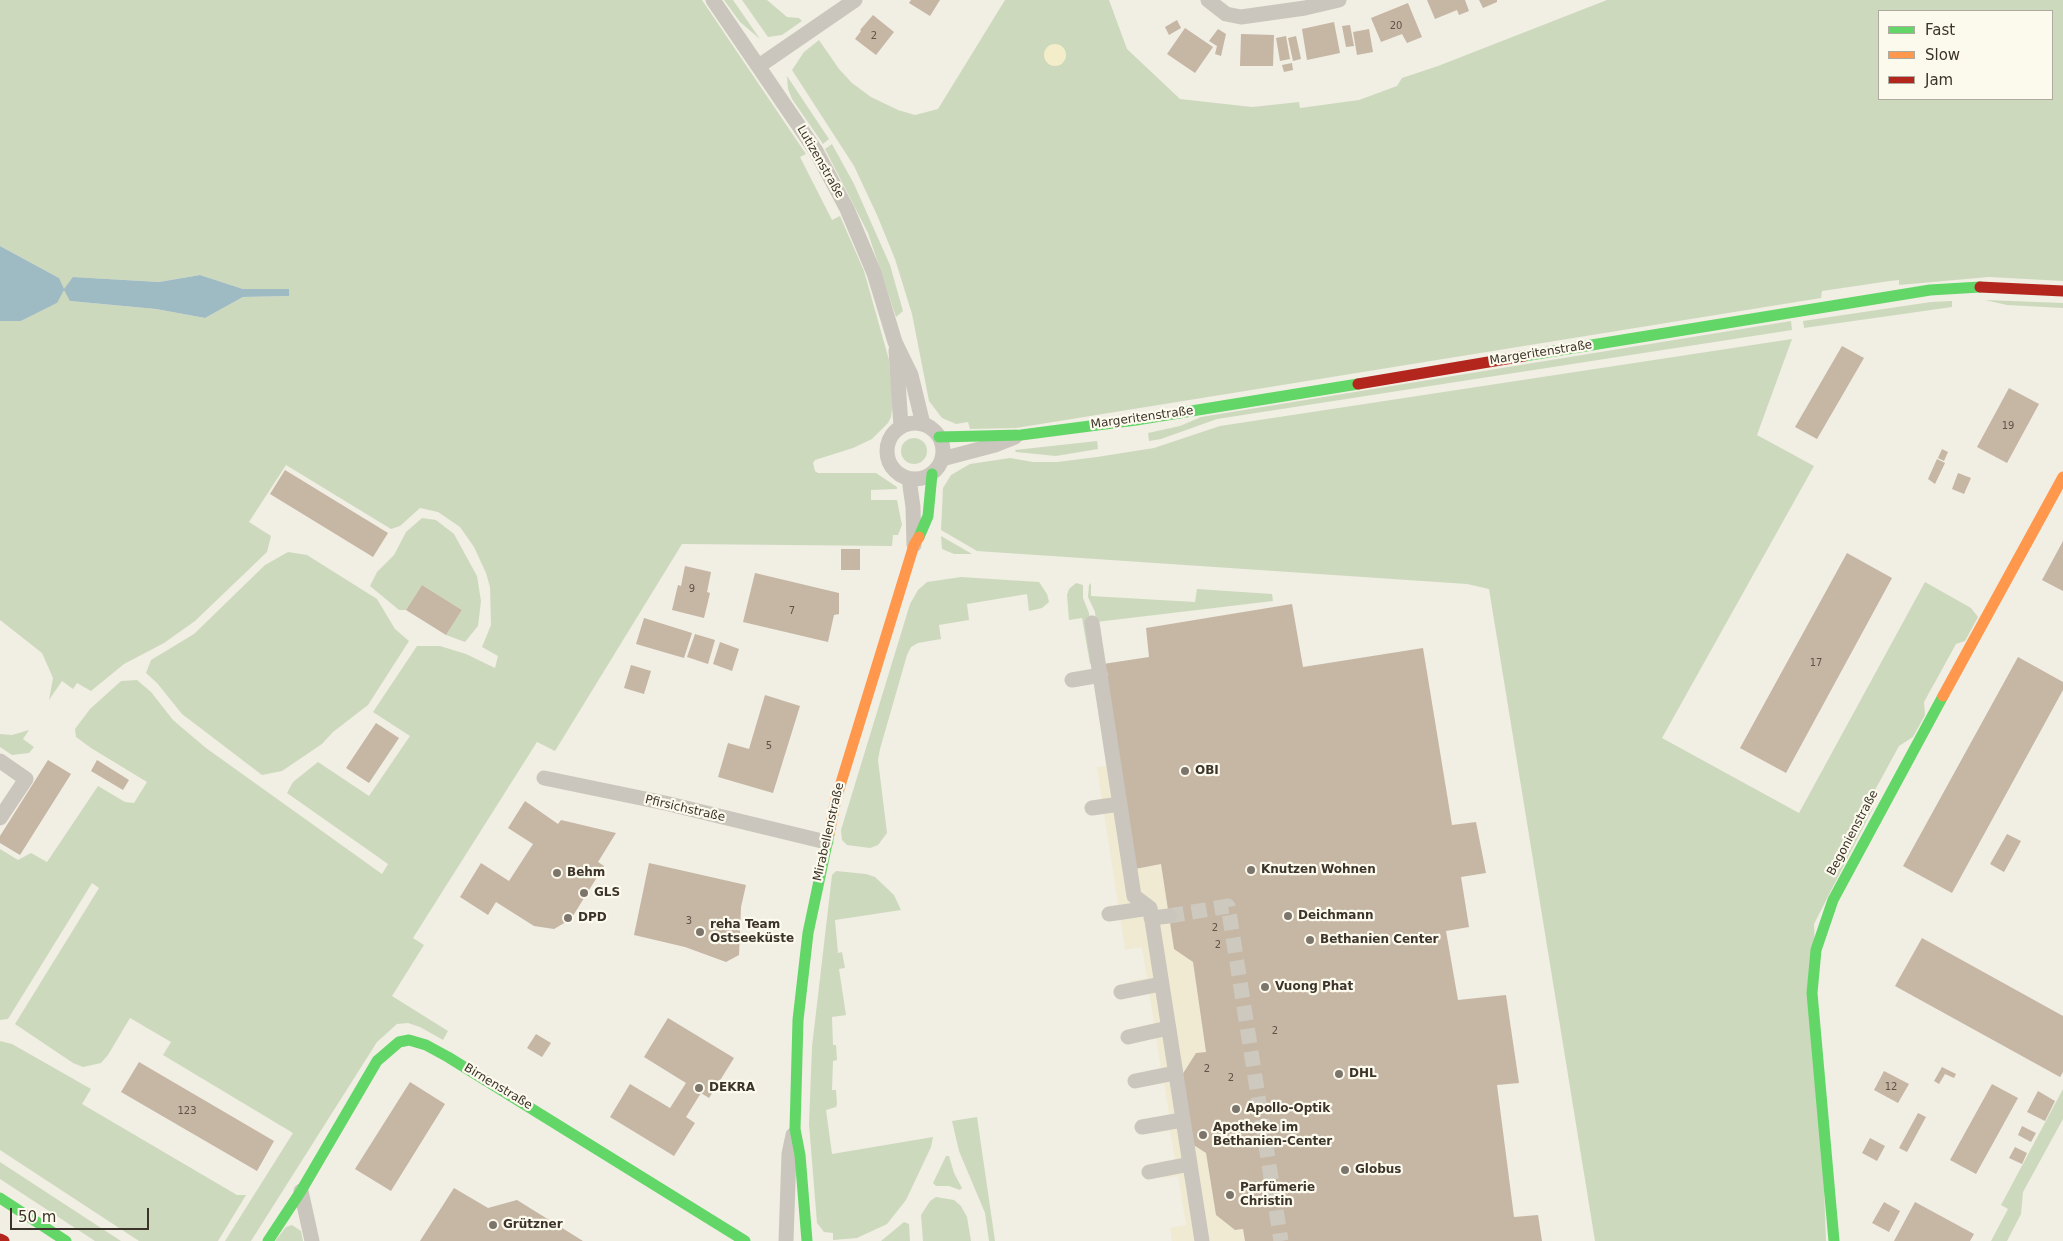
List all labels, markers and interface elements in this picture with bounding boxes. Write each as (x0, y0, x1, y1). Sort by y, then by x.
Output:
legend (1878, 10, 2053, 100)
house number: 20 (1390, 20, 1402, 32)
text: Fast (1925, 21, 1955, 39)
house number: 2 (871, 30, 877, 42)
text: Slow (1925, 46, 1960, 64)
text: Jam (1925, 71, 1953, 89)
street label: Lutizenstraße (793, 123, 847, 201)
street label: Margeritenstraße (1489, 338, 1593, 368)
street label: Margeritenstraße (1090, 404, 1194, 432)
house number: 19 (2002, 420, 2014, 432)
house number: 9 (689, 583, 695, 595)
house number: 7 (789, 605, 795, 617)
house number: 17 (1810, 657, 1822, 669)
house number: 5 (766, 740, 772, 752)
place label: OBI (1195, 764, 1219, 778)
marker: OBI (1179, 765, 1191, 777)
street label: Mirabellenstraße (811, 781, 847, 883)
street label: Begonienstraße (1824, 788, 1882, 878)
street label: Pfirsichstraße (644, 793, 726, 825)
place label: Knutzen Wohnen (1261, 863, 1376, 877)
marker: Knutzen Wohnen (1245, 864, 1257, 876)
place label: Behm (567, 866, 605, 880)
marker: Behm (551, 867, 563, 879)
place label: GLS (594, 886, 620, 900)
marker: GLS (578, 887, 590, 899)
place label: Deichmann (1298, 909, 1374, 923)
marker: Deichmann (1282, 910, 1294, 922)
place label: DPD (578, 911, 607, 925)
marker: DPD (562, 912, 574, 924)
house number: 3 (686, 915, 692, 927)
place label: reha Team Ostseeküste (710, 918, 794, 946)
house number: 2 (1212, 922, 1218, 934)
marker: reha Team Ostseeküste (694, 926, 706, 938)
place label: Bethanien Center (1320, 933, 1438, 947)
marker: Bethanien Center (1304, 934, 1316, 946)
house number: 2 (1215, 939, 1221, 951)
place label: Vuong Phat (1275, 980, 1353, 994)
marker: Vuong Phat (1259, 981, 1271, 993)
house number: 2 (1272, 1025, 1278, 1037)
street label: Birnenstraße (461, 1061, 535, 1113)
house number: 2 (1204, 1063, 1210, 1075)
place label: DHL (1349, 1067, 1377, 1081)
marker: DHL (1333, 1068, 1345, 1080)
house number: 2 (1228, 1072, 1234, 1084)
place label: DEKRA (709, 1081, 755, 1095)
house number: 12 (1885, 1081, 1897, 1093)
marker: DEKRA (693, 1082, 705, 1094)
place label: Apollo-Optik (1246, 1102, 1330, 1116)
marker: Apollo-Optik (1230, 1103, 1242, 1115)
house number: 123 (177, 1105, 197, 1117)
place label: Apotheke im Bethanien-Center (1213, 1121, 1332, 1149)
marker: Apotheke im Bethanien-Center (1197, 1129, 1209, 1141)
place label: Globus (1355, 1163, 1401, 1177)
marker: Globus (1339, 1164, 1351, 1176)
place label: Parfümerie Christin (1240, 1181, 1315, 1209)
marker: Parfümerie Christin (1224, 1189, 1236, 1201)
scale bar (12, 1198, 151, 1230)
text: 50 m (18, 1208, 56, 1226)
place label: Grützner (503, 1218, 563, 1232)
marker: Grützner (487, 1219, 499, 1231)

